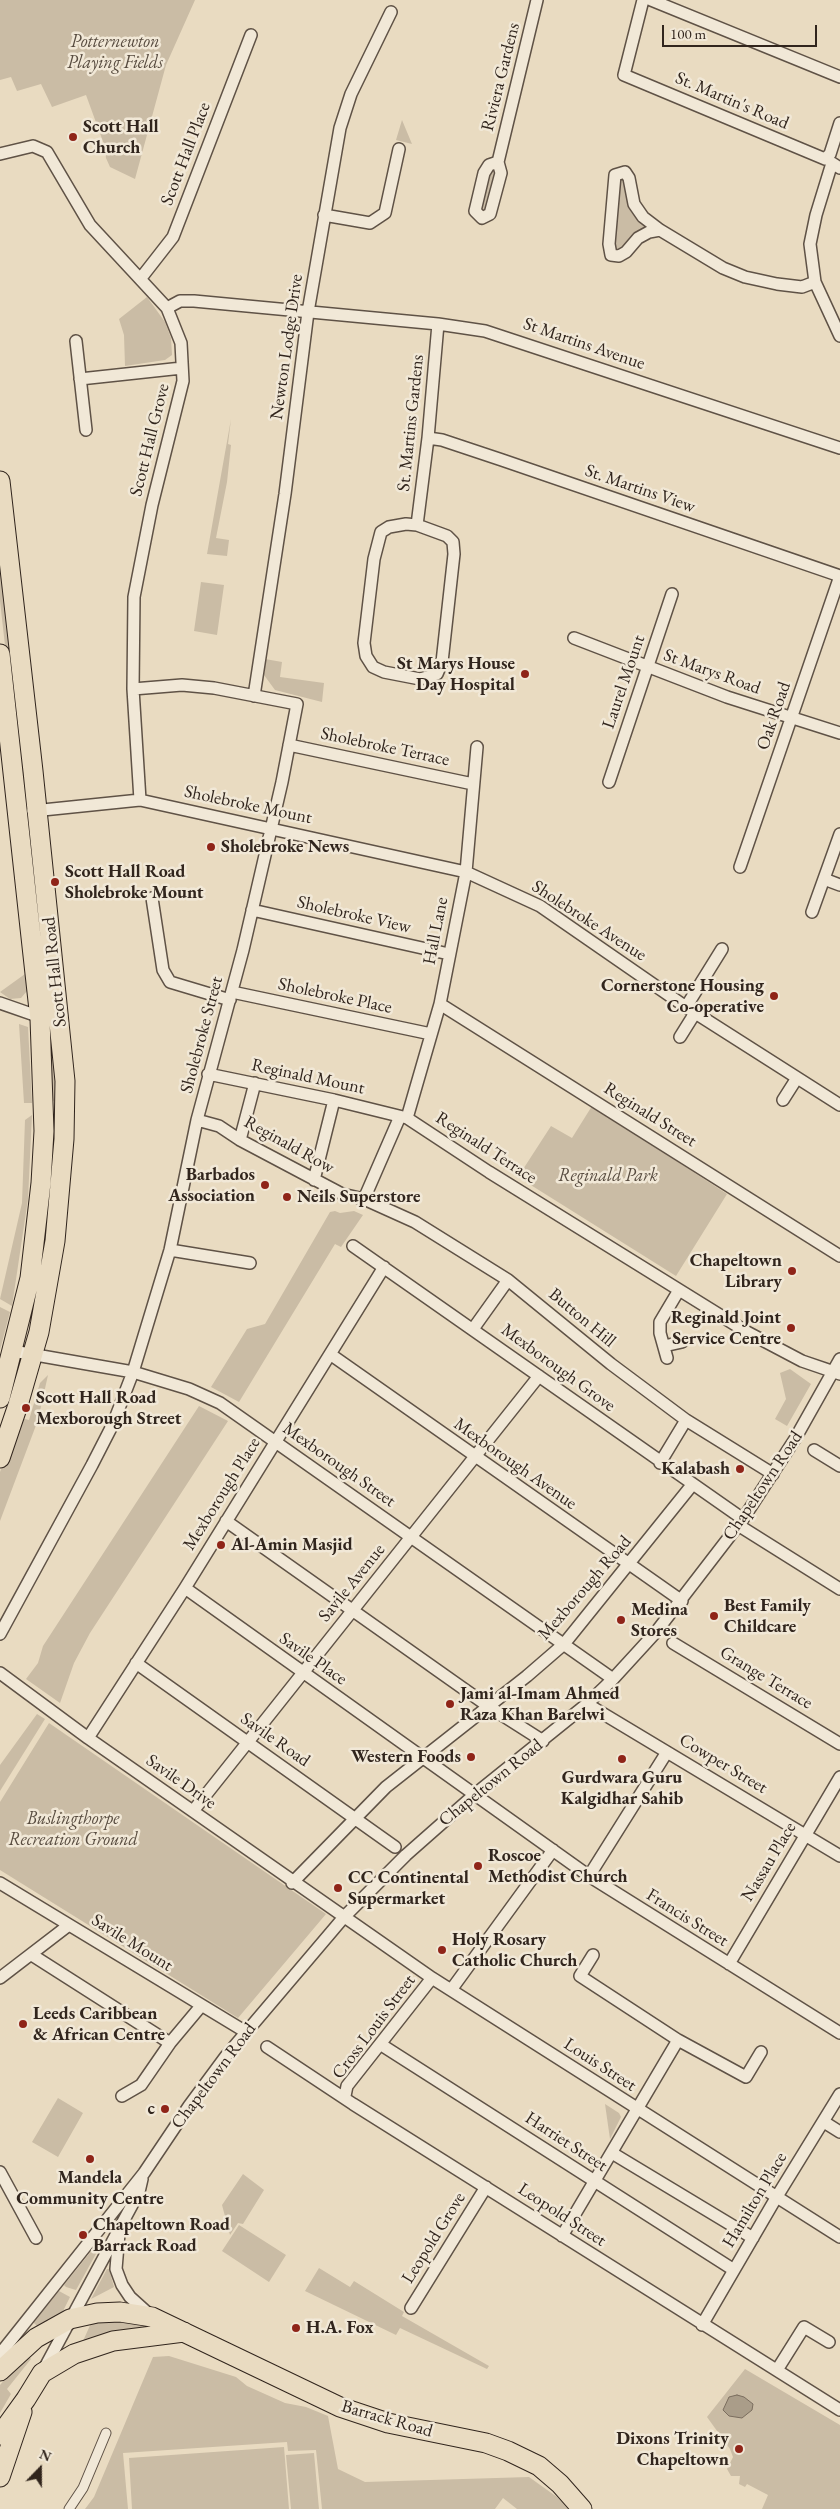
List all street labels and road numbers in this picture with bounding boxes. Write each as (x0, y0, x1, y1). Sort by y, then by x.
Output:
street label: Riviera Gardens (477, 20, 525, 134)
street label: St. Martin's Road (672, 67, 792, 135)
street label: Scott Hall Place (156, 99, 216, 209)
street label: Newton Lodge Drive (266, 273, 308, 421)
street label: St Martins Avenue (520, 313, 648, 375)
street label: St. Martins Gardens (393, 353, 429, 493)
street label: Scott Hall Grove (126, 381, 174, 499)
street label: St. Martins View (582, 460, 698, 518)
street label: Laurel Mount (598, 632, 650, 732)
street label: St Marys Road (661, 644, 763, 700)
street label: Oak Road (752, 679, 796, 753)
street label: Sholebroke Terrace (319, 723, 451, 771)
street label: Sholebroke Mount (182, 781, 314, 829)
street label: Sholebroke Avenue (528, 876, 650, 966)
street label: Sholebroke View (295, 891, 413, 939)
street label: Hall Lane (419, 895, 453, 967)
street label: Scott Hall Road (38, 916, 72, 1028)
street label: Sholebroke Place (276, 973, 394, 1019)
street label: Sholebroke Street (176, 974, 228, 1096)
street label: Reginald Mount (249, 1054, 367, 1100)
street label: Reginald Street (600, 1078, 700, 1152)
street label: Reginald Terrace (431, 1107, 541, 1189)
street label: Reginald Row (240, 1111, 338, 1179)
street label: Button Hill (544, 1284, 620, 1352)
street label: Mexborough Grove (497, 1319, 619, 1417)
street label: Mexborough Avenue (449, 1413, 581, 1515)
street label: Mexborough Street (278, 1418, 400, 1512)
street label: Chapeltown Road (718, 1427, 808, 1545)
street label: Mexborough Place (179, 1434, 265, 1554)
street label: Mexborough Road (534, 1531, 636, 1645)
street label: Savile Avenue (314, 1540, 390, 1626)
street label: Savile Place (275, 1628, 351, 1690)
street label: Grange Terrace (716, 1642, 816, 1714)
street label: Savile Road (236, 1708, 314, 1772)
street label: Cowper Street (675, 1729, 771, 1799)
street label: Chapeltown Road (435, 1735, 547, 1831)
street label: Savile Drive (142, 1750, 220, 1814)
street label: Nassau Place (737, 1818, 801, 1906)
street label: Francis Street (642, 1884, 732, 1952)
street label: Savile Mount (87, 1910, 177, 1976)
street label: Cross Louis Street (328, 1971, 420, 2083)
street label: Chapeltown Road (167, 2019, 261, 2133)
street label: Louis Street (560, 2034, 640, 2096)
street label: Harriet Street (521, 2107, 611, 2177)
street label: Hamilton Place (718, 2148, 792, 2252)
street label: Leopold Street (514, 2178, 610, 2252)
street label: Leopold Grove (397, 2188, 471, 2288)
street label: Barrack Road (339, 2396, 435, 2442)

